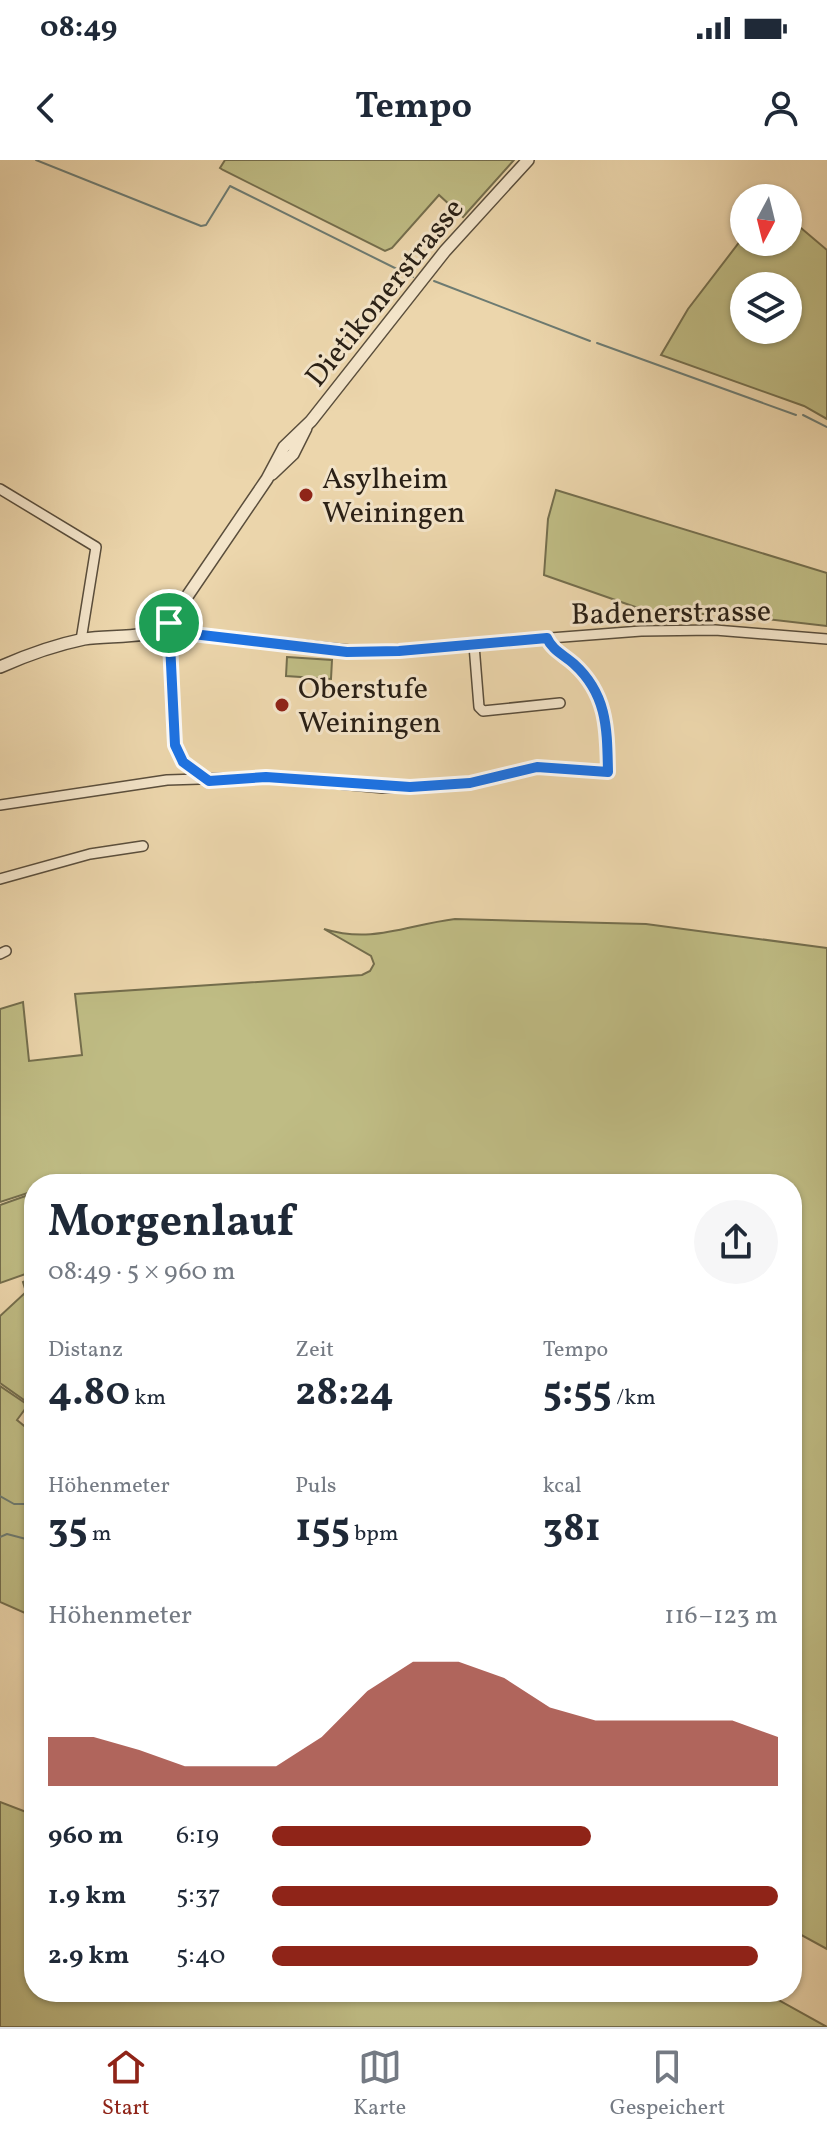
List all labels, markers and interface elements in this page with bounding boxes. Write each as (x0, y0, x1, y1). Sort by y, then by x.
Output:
text: 08:49 (40, 7, 117, 49)
text: Tempo (355, 83, 472, 133)
icon: back (24, 86, 68, 130)
icon: person (759, 86, 803, 130)
north arrow (730, 184, 802, 256)
map controls (730, 184, 802, 344)
street label: Dietikonerstrasse (296, 190, 475, 397)
button: layers (730, 272, 802, 344)
place label: Asylheim Weiningen (322, 459, 465, 535)
marker: Asylheim Weiningen (297, 486, 315, 504)
pin (135, 589, 203, 657)
street label: Badenerstrasse (571, 591, 772, 637)
icon: arrive (147, 601, 191, 645)
place label: Oberstufe Weiningen (298, 669, 441, 745)
marker: Oberstufe Weiningen (273, 696, 291, 714)
text: Morgenlauf (48, 1193, 294, 1254)
button: share (694, 1200, 778, 1284)
text: 08:49 · 5 × 960 m (48, 1254, 235, 1290)
text: Distanz (48, 1335, 123, 1366)
text: Zeit (295, 1335, 334, 1366)
text: Tempo (543, 1335, 608, 1366)
text: 4.80 (48, 1366, 130, 1422)
text: 28:24 (295, 1366, 394, 1422)
text: 5:55 (543, 1366, 612, 1422)
text: km (130, 1383, 166, 1414)
text: /km (612, 1383, 656, 1414)
text: Höhenmeter (48, 1471, 170, 1502)
text: Puls (295, 1471, 337, 1502)
text: kcal (543, 1471, 582, 1502)
text: 35 (48, 1502, 88, 1558)
text: 155 (295, 1502, 350, 1558)
text: 381 (543, 1502, 601, 1558)
text: m (88, 1519, 112, 1550)
text: bpm (350, 1519, 398, 1550)
text: Höhenmeter (48, 1598, 192, 1634)
text: 116–123 m (664, 1598, 778, 1634)
text: 960 m (48, 1818, 123, 1854)
text: 6:19 (176, 1818, 219, 1854)
text: 1.9 km (48, 1878, 126, 1914)
text: 5:37 (176, 1878, 221, 1914)
text: 2.9 km (48, 1938, 129, 1974)
text: 5:40 (176, 1938, 225, 1974)
tab: Start (102, 2045, 150, 2124)
tab: Karte (353, 2045, 406, 2124)
tab: Gespeichert (610, 2045, 725, 2124)

